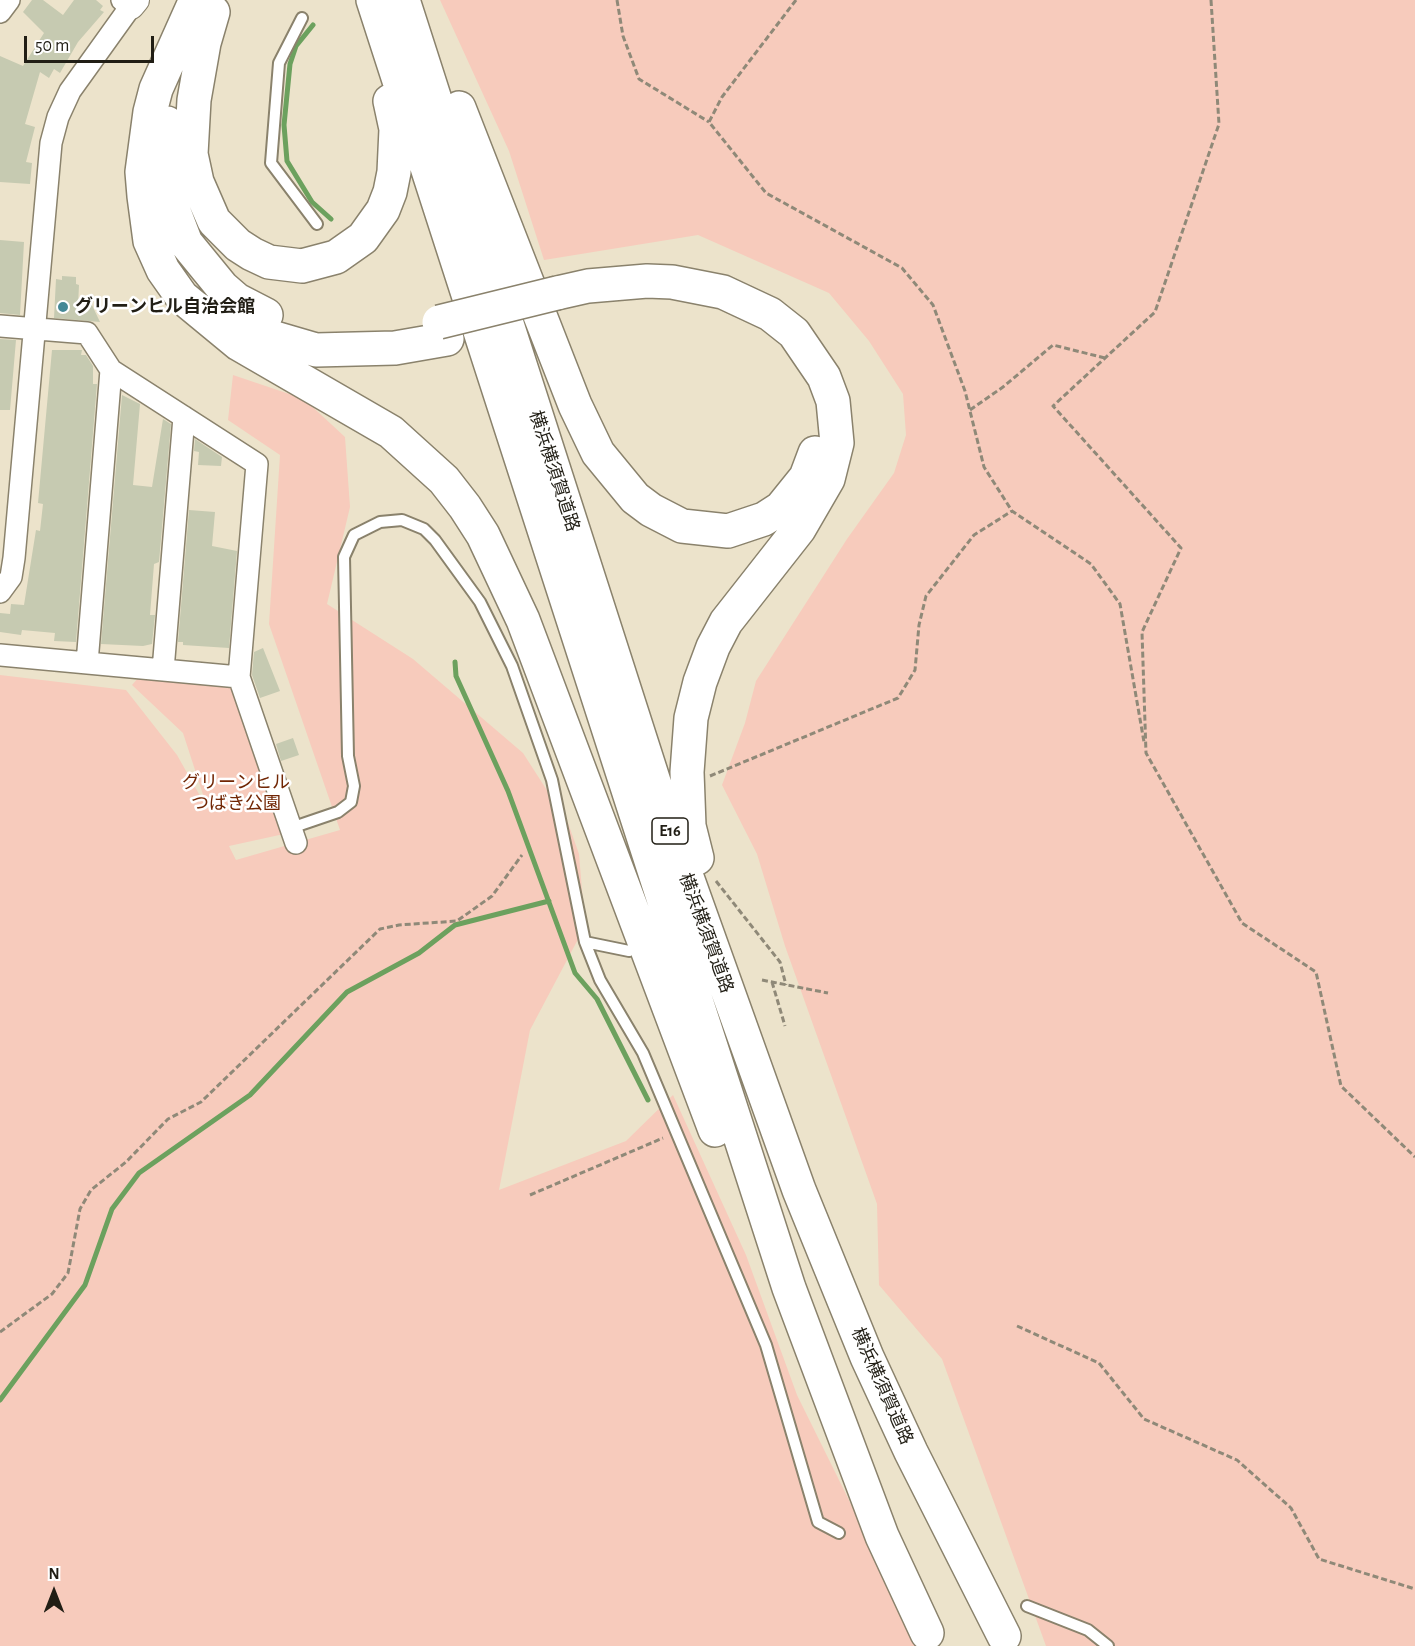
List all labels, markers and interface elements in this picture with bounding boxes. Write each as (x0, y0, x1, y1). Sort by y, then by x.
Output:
scale bar (27, 24, 158, 62)
text: 50 m (35, 37, 69, 55)
place label: グリーンヒル自治会館 (75, 296, 255, 318)
marker: グリーンヒル自治会館 (56, 300, 70, 314)
street label: 横浜横須賀道路 (524, 408, 584, 534)
park label: グリーンヒル つばき公園 (182, 772, 290, 814)
road number: E16 (652, 818, 688, 844)
street label: 横浜横須賀道路 (674, 870, 738, 996)
street label: 横浜横須賀道路 (847, 1324, 917, 1448)
north arrow (24, 1562, 84, 1622)
text: N (48, 1566, 60, 1582)

